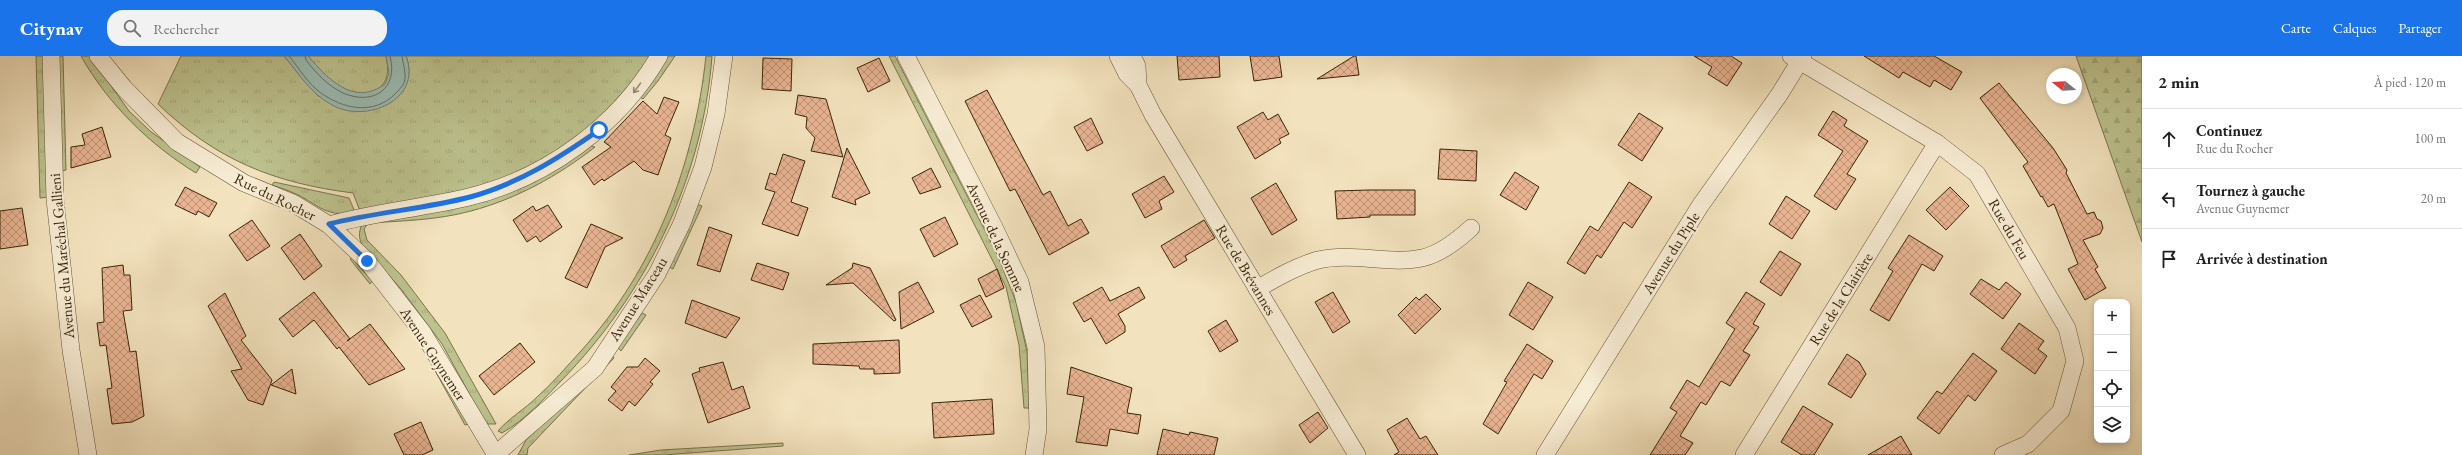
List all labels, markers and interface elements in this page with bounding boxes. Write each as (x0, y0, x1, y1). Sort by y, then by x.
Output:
search box (107, 10, 387, 46)
text: Citynav (20, 16, 83, 41)
icon: search (121, 17, 143, 39)
text: Rechercher (153, 19, 219, 38)
text: Carte (2281, 19, 2311, 37)
text: Calques (2333, 19, 2377, 37)
text: Partager (2399, 19, 2442, 37)
north arrow (2046, 68, 2082, 104)
text: 2 min (2158, 71, 2199, 93)
text: À pied · 120 m (2374, 74, 2446, 91)
one-way arrow (633, 82, 641, 93)
route start (590, 121, 608, 139)
text: Continuez (2196, 121, 2262, 140)
icon: ahead (2158, 128, 2180, 150)
text: 100 m (2415, 130, 2446, 147)
text: Rue du Rocher (2196, 140, 2273, 157)
street label: Rue du Rocher (231, 169, 319, 225)
street label: Avenue du Maréchal Gallieni (45, 172, 78, 341)
street label: Avenue de la Somme (962, 178, 1030, 295)
text: Tournez à gauche (2196, 181, 2305, 200)
icon: left (2158, 188, 2180, 210)
text: 20 m (2421, 190, 2446, 207)
street label: Rue du Feu (1984, 195, 2034, 263)
text: Avenue Guynemer (2196, 200, 2289, 217)
street label: Avenue du Piple (1637, 208, 1703, 298)
street label: Rue de Brévannes (1212, 221, 1281, 319)
icon: arrive (2158, 248, 2180, 270)
street label: Rue de la Clairière (1804, 249, 1877, 349)
text: Arrivée à destination (2196, 249, 2328, 268)
route end (358, 252, 376, 270)
street label: Avenue Marceau (604, 253, 671, 345)
map controls (2094, 299, 2130, 443)
button: + (2094, 299, 2130, 335)
street label: Avenue Guynemer (396, 303, 471, 404)
button: − (2094, 335, 2130, 371)
button: locate (2094, 371, 2130, 407)
button: layers (2094, 407, 2130, 443)

